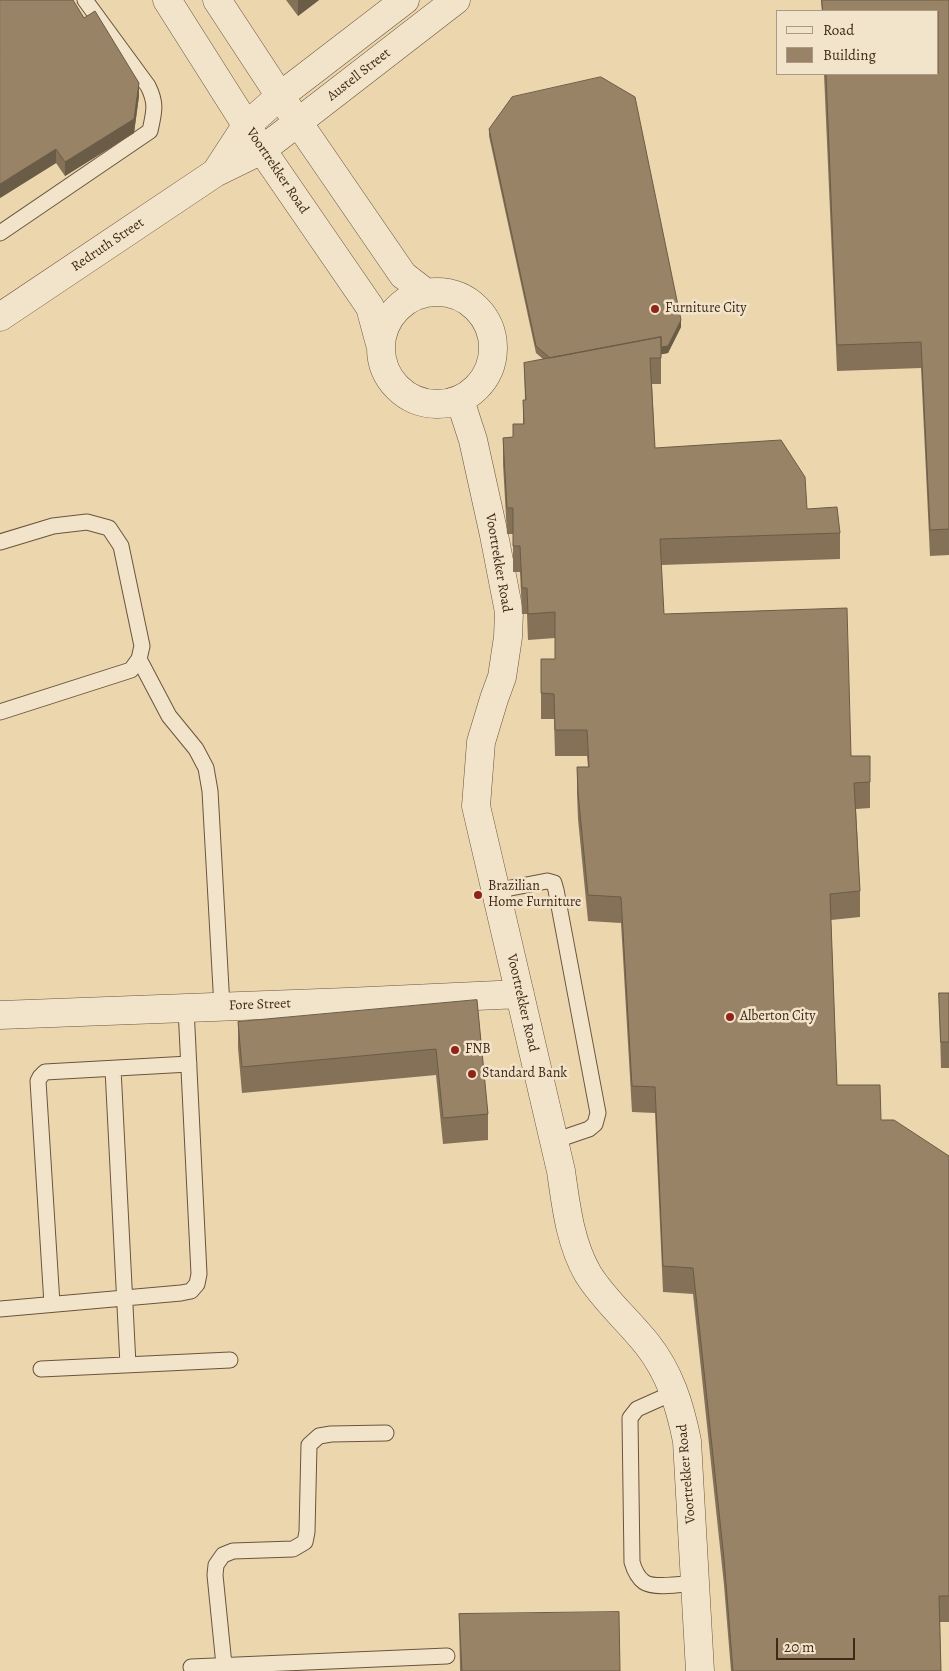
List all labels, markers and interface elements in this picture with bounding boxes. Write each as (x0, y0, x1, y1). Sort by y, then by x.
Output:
legend (776, 10, 939, 75)
text: Road (823, 20, 854, 40)
street label: Austell Street (324, 45, 394, 105)
text: Building (823, 45, 876, 65)
street label: Voortrekker Road (242, 125, 312, 217)
street label: Redruth Street (68, 215, 148, 275)
place label: Furniture City (665, 301, 746, 317)
marker: Furniture City (649, 303, 661, 315)
street label: Voortrekker Road (481, 512, 515, 614)
place label: Brazilian Home Furniture (488, 879, 581, 912)
marker: Brazilian Home Furniture (472, 889, 484, 901)
street label: Voortrekker Road (503, 952, 541, 1054)
street label: Fore Street (229, 996, 291, 1014)
place label: Alberton City (740, 1009, 815, 1025)
marker: Alberton City (724, 1011, 736, 1023)
place label: FNB (465, 1042, 491, 1058)
marker: FNB (449, 1044, 461, 1056)
place label: Standard Bank (482, 1066, 567, 1082)
marker: Standard Bank (466, 1068, 478, 1080)
street label: Voortrekker Road (674, 1423, 700, 1525)
scale bar (779, 1628, 858, 1660)
text: 20 m (784, 1637, 815, 1657)

